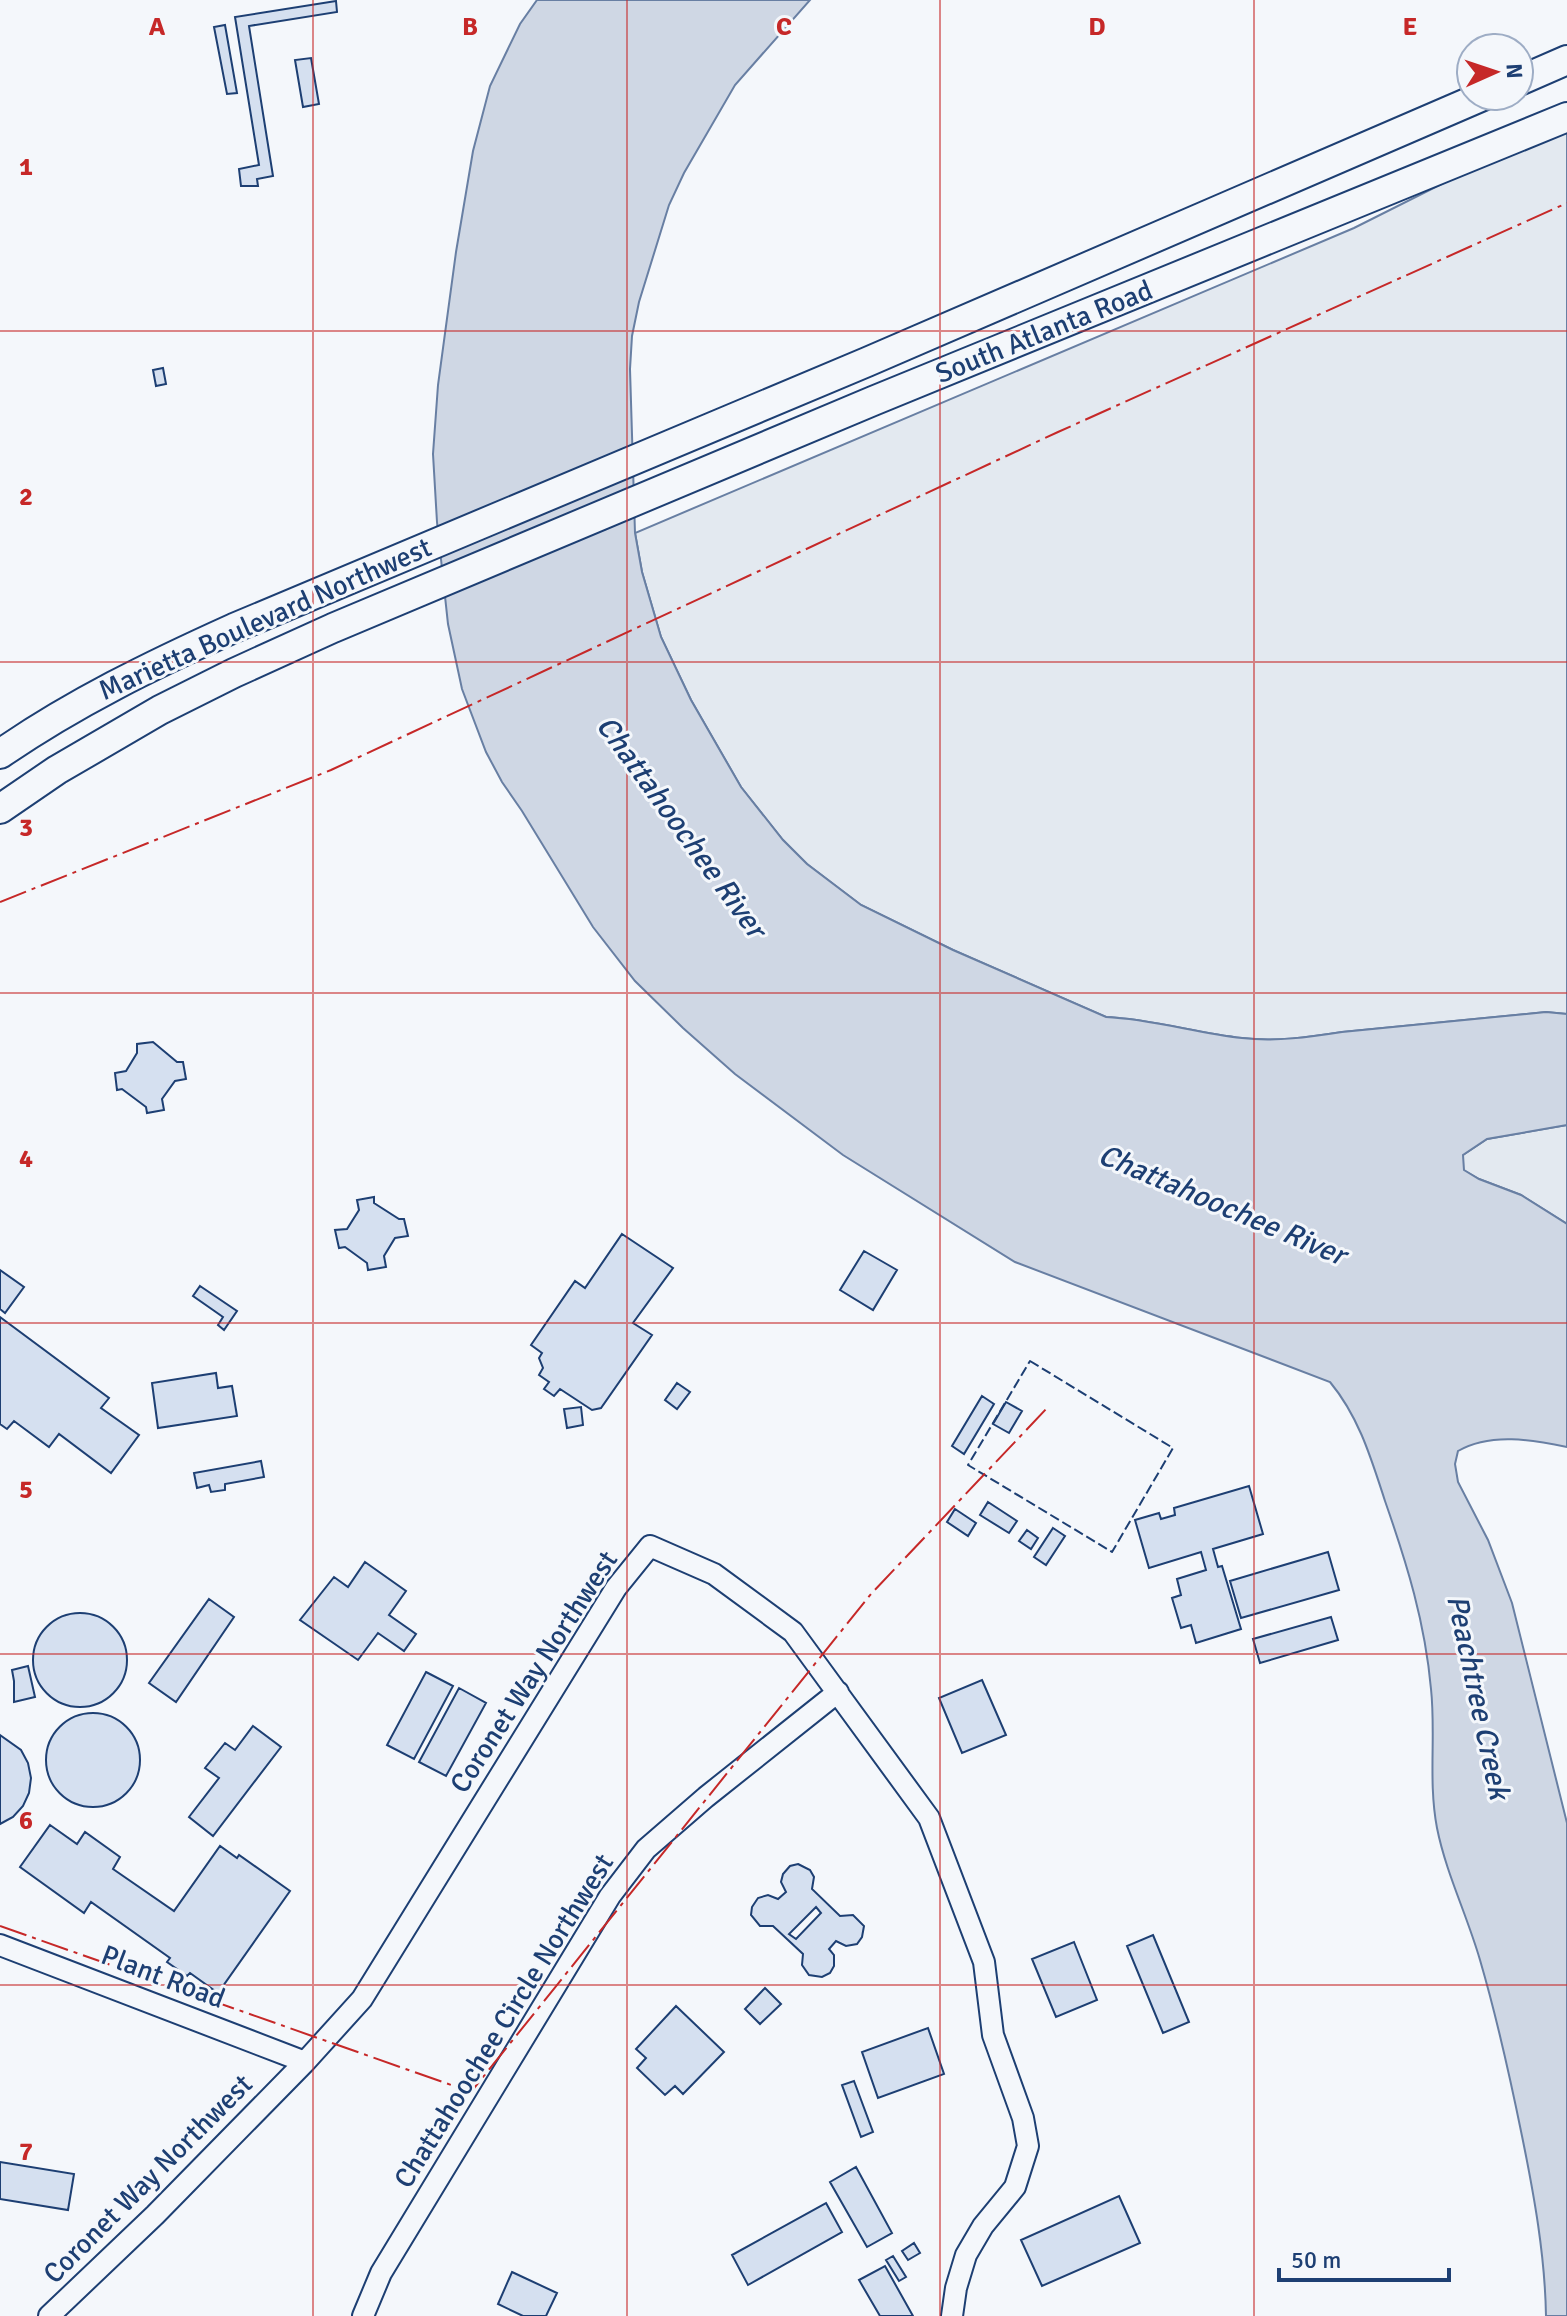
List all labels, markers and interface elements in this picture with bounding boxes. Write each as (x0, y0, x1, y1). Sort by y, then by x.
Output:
text: A (149, 11, 166, 43)
text: B (462, 11, 478, 43)
text: C (776, 11, 792, 43)
text: D (1088, 11, 1106, 43)
text: E (1403, 11, 1417, 43)
north arrow (1455, 32, 1535, 112)
text: N (1501, 63, 1528, 79)
text: 1 (19, 151, 33, 183)
street label: South Atlanta Road (931, 273, 1157, 391)
text: 2 (19, 481, 33, 513)
street label: Marietta Boulevard Northwest (93, 530, 437, 708)
water label: Chattahoochee River (588, 709, 776, 948)
text: 3 (19, 812, 33, 844)
water label: Chattahoochee River (1093, 1136, 1355, 1275)
text: 4 (19, 1143, 33, 1175)
text: 5 (19, 1474, 33, 1506)
street label: Coronet Way Northwest (443, 1544, 625, 1799)
water label: Peachtree Creek (1438, 1591, 1518, 1806)
text: 6 (19, 1805, 33, 1837)
street label: Chattahoochee Circle Northwest (387, 1848, 621, 2194)
street label: Plant Road (96, 1938, 230, 2016)
street label: Coronet Way Northwest (36, 2067, 260, 2291)
text: 7 (19, 2136, 33, 2168)
scale bar (1279, 2232, 1449, 2282)
text: 50 m (1291, 2245, 1341, 2275)

